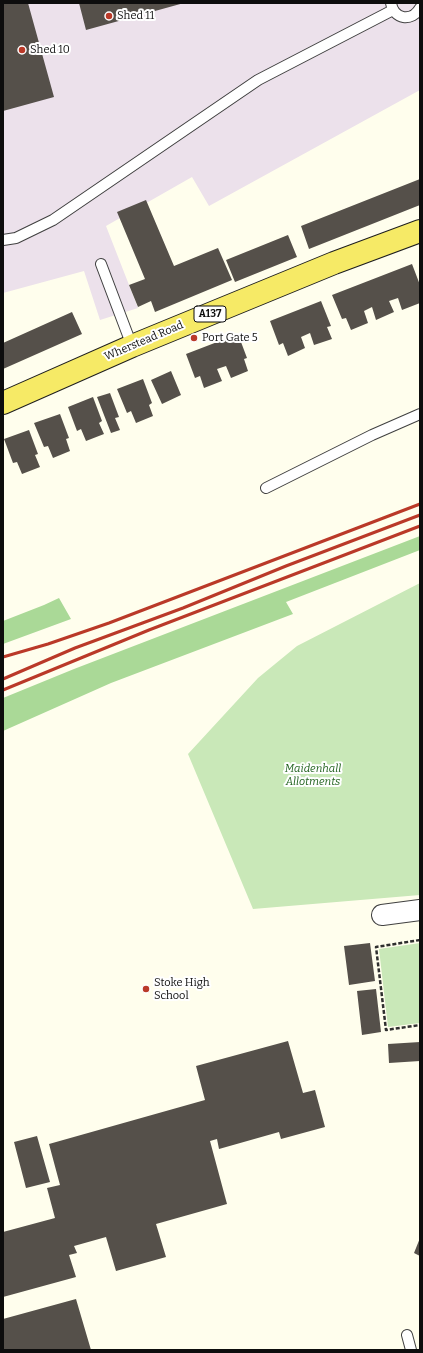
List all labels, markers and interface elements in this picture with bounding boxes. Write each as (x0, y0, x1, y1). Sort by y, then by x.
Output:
place label: Shed 11 (117, 9, 154, 23)
marker: Shed 11 (104, 11, 114, 21)
place label: Shed 10 (30, 43, 70, 57)
marker: Shed 10 (17, 45, 27, 55)
road number: A137 (194, 306, 226, 322)
street label: Wherstead Road (103, 318, 185, 364)
place label: Port Gate 5 (202, 331, 258, 345)
marker: Port Gate 5 (189, 333, 199, 343)
park label: Maidenhall Allotments (285, 762, 341, 788)
place label: Stoke High School (154, 976, 210, 1002)
marker: Stoke High School (141, 984, 151, 994)

